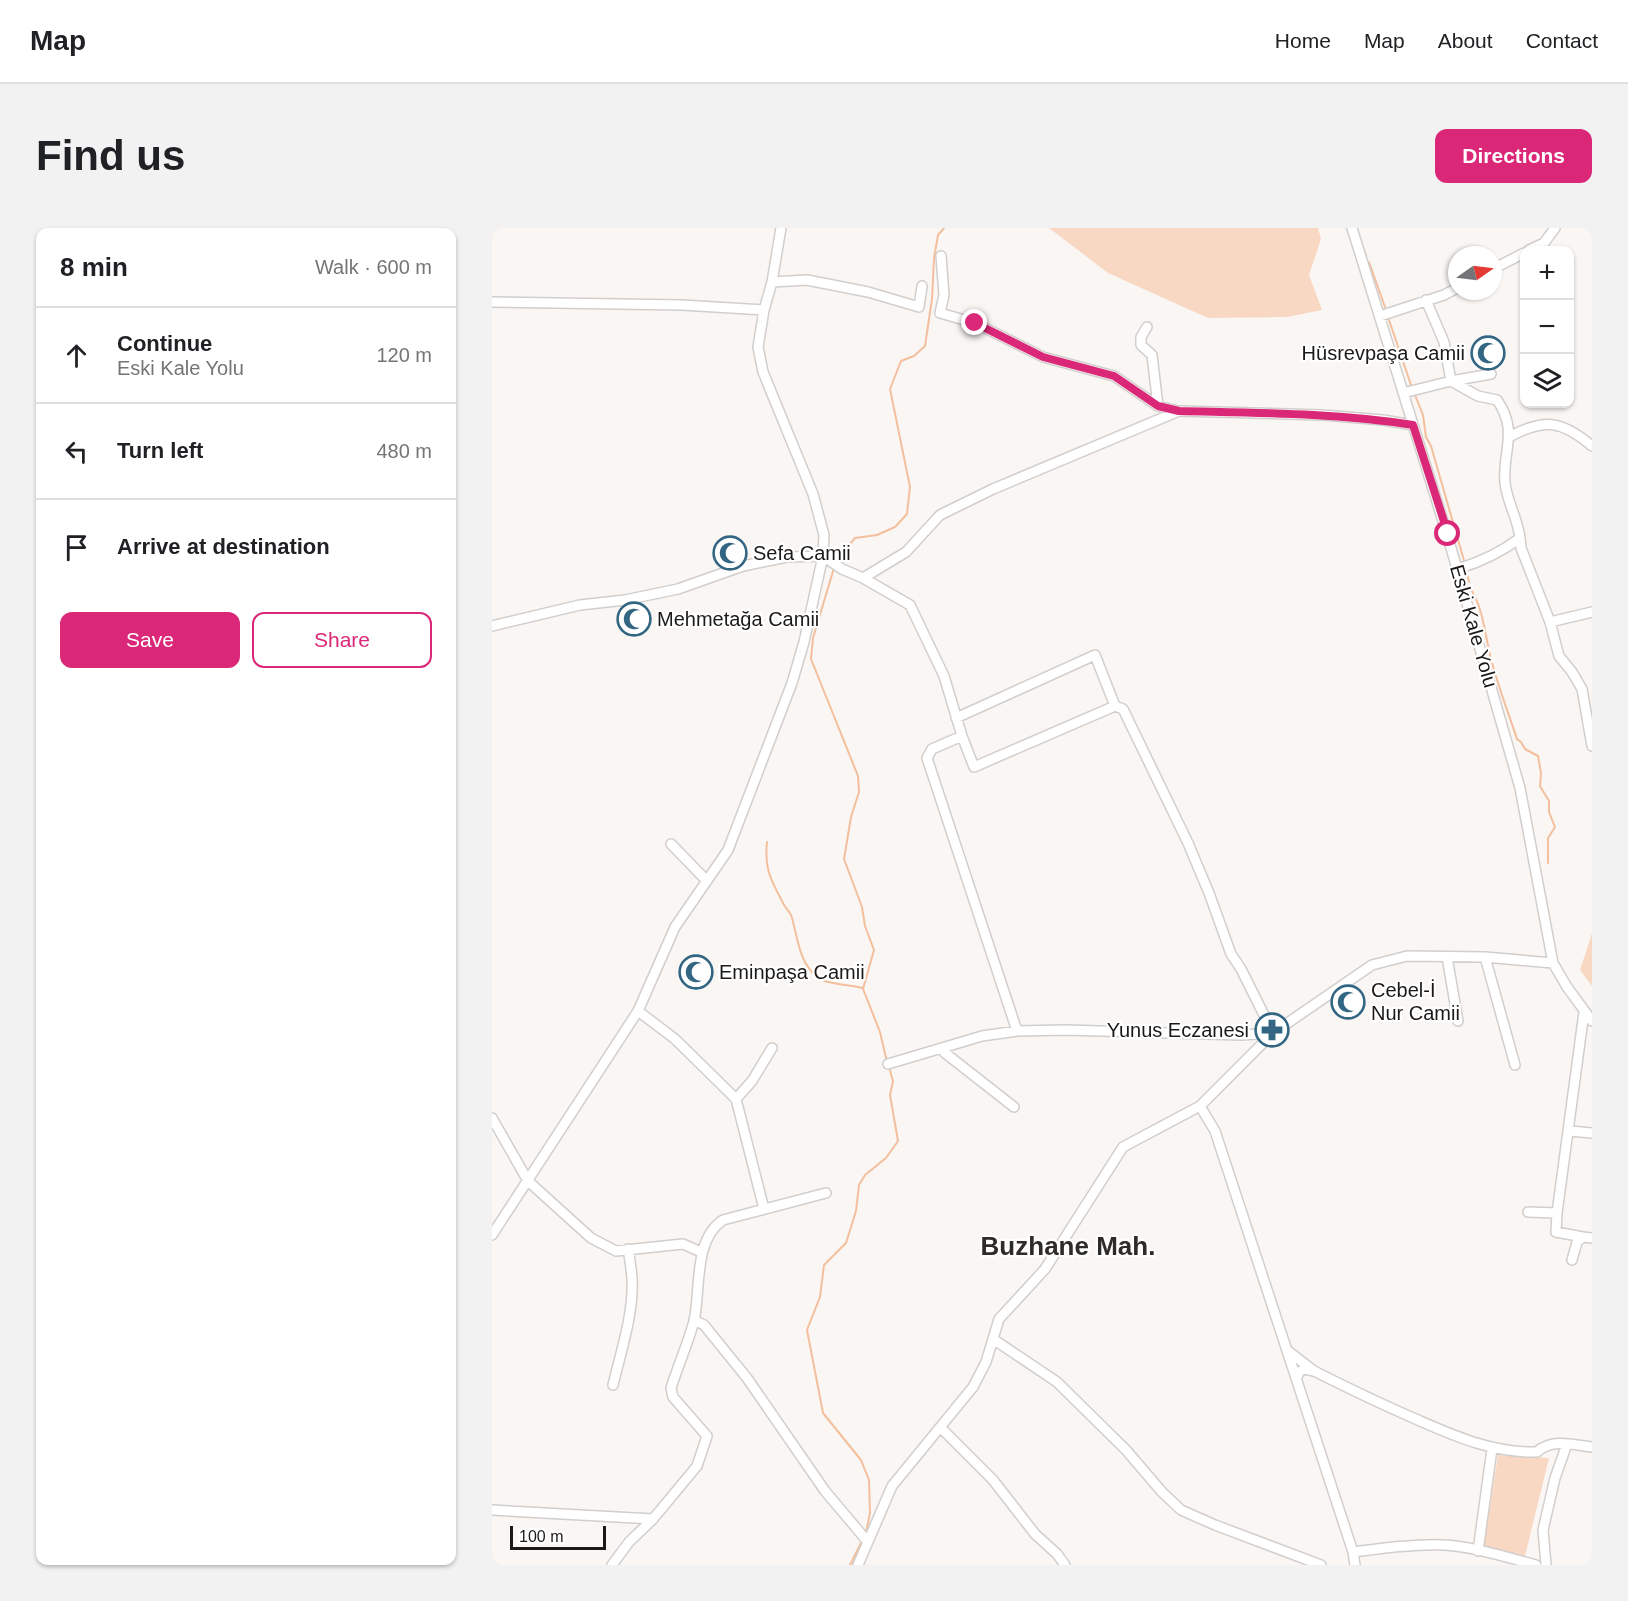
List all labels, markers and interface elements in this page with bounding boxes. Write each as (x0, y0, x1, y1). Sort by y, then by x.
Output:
text: Map (30, 25, 86, 56)
text: Home (1275, 29, 1331, 52)
text: Map (1364, 29, 1405, 52)
text: About (1438, 29, 1493, 52)
text: Contact (1526, 29, 1598, 52)
button: Directions (1435, 129, 1592, 183)
text: Find us (36, 132, 185, 179)
north arrow (1448, 246, 1502, 300)
map controls (1520, 246, 1574, 408)
button: + (1520, 246, 1574, 300)
text: 8 min (60, 252, 128, 282)
text: Walk · 600 m (315, 256, 432, 278)
button: − (1520, 300, 1574, 354)
route end (961, 309, 987, 335)
text: Continue (117, 331, 212, 356)
mosque icon: Hüsrevpaşa Camii (1470, 335, 1506, 371)
icon: ahead (60, 339, 93, 372)
place label: Hüsrevpaşa Camii (1302, 342, 1465, 364)
text: 120 m (376, 344, 432, 366)
button: layers (1520, 354, 1574, 408)
text: Eski Kale Yolu (117, 357, 244, 379)
icon: left (60, 435, 93, 468)
text: Turn left (117, 438, 203, 463)
text: 480 m (376, 440, 432, 462)
route start (1434, 520, 1460, 546)
icon: arrive (60, 531, 93, 564)
text: Arrive at destination (117, 534, 330, 559)
mosque icon: Sefa Camii (712, 535, 748, 571)
place label: Sefa Camii (753, 542, 851, 564)
street label: Eski Kale Yolu (1446, 562, 1502, 690)
mosque icon: Mehmetağa Camii (616, 601, 652, 637)
place label: Mehmetağa Camii (657, 608, 819, 630)
button: Save (60, 612, 240, 668)
button: Share (252, 612, 432, 668)
mosque icon: Eminpaşa Camii (678, 954, 714, 990)
place label: Eminpaşa Camii (719, 961, 865, 983)
place label: Cebel-İ Nur Camii (1371, 979, 1460, 1024)
mosque icon: Cebel-İ Nur Camii (1330, 984, 1366, 1020)
pharmacy icon: Yunus Eczanesi (1254, 1012, 1290, 1048)
place label: Yunus Eczanesi (1107, 1019, 1249, 1041)
district label: Buzhane Mah. (981, 1231, 1155, 1261)
scale bar (510, 1523, 606, 1550)
text: 100 m (519, 1528, 563, 1545)

